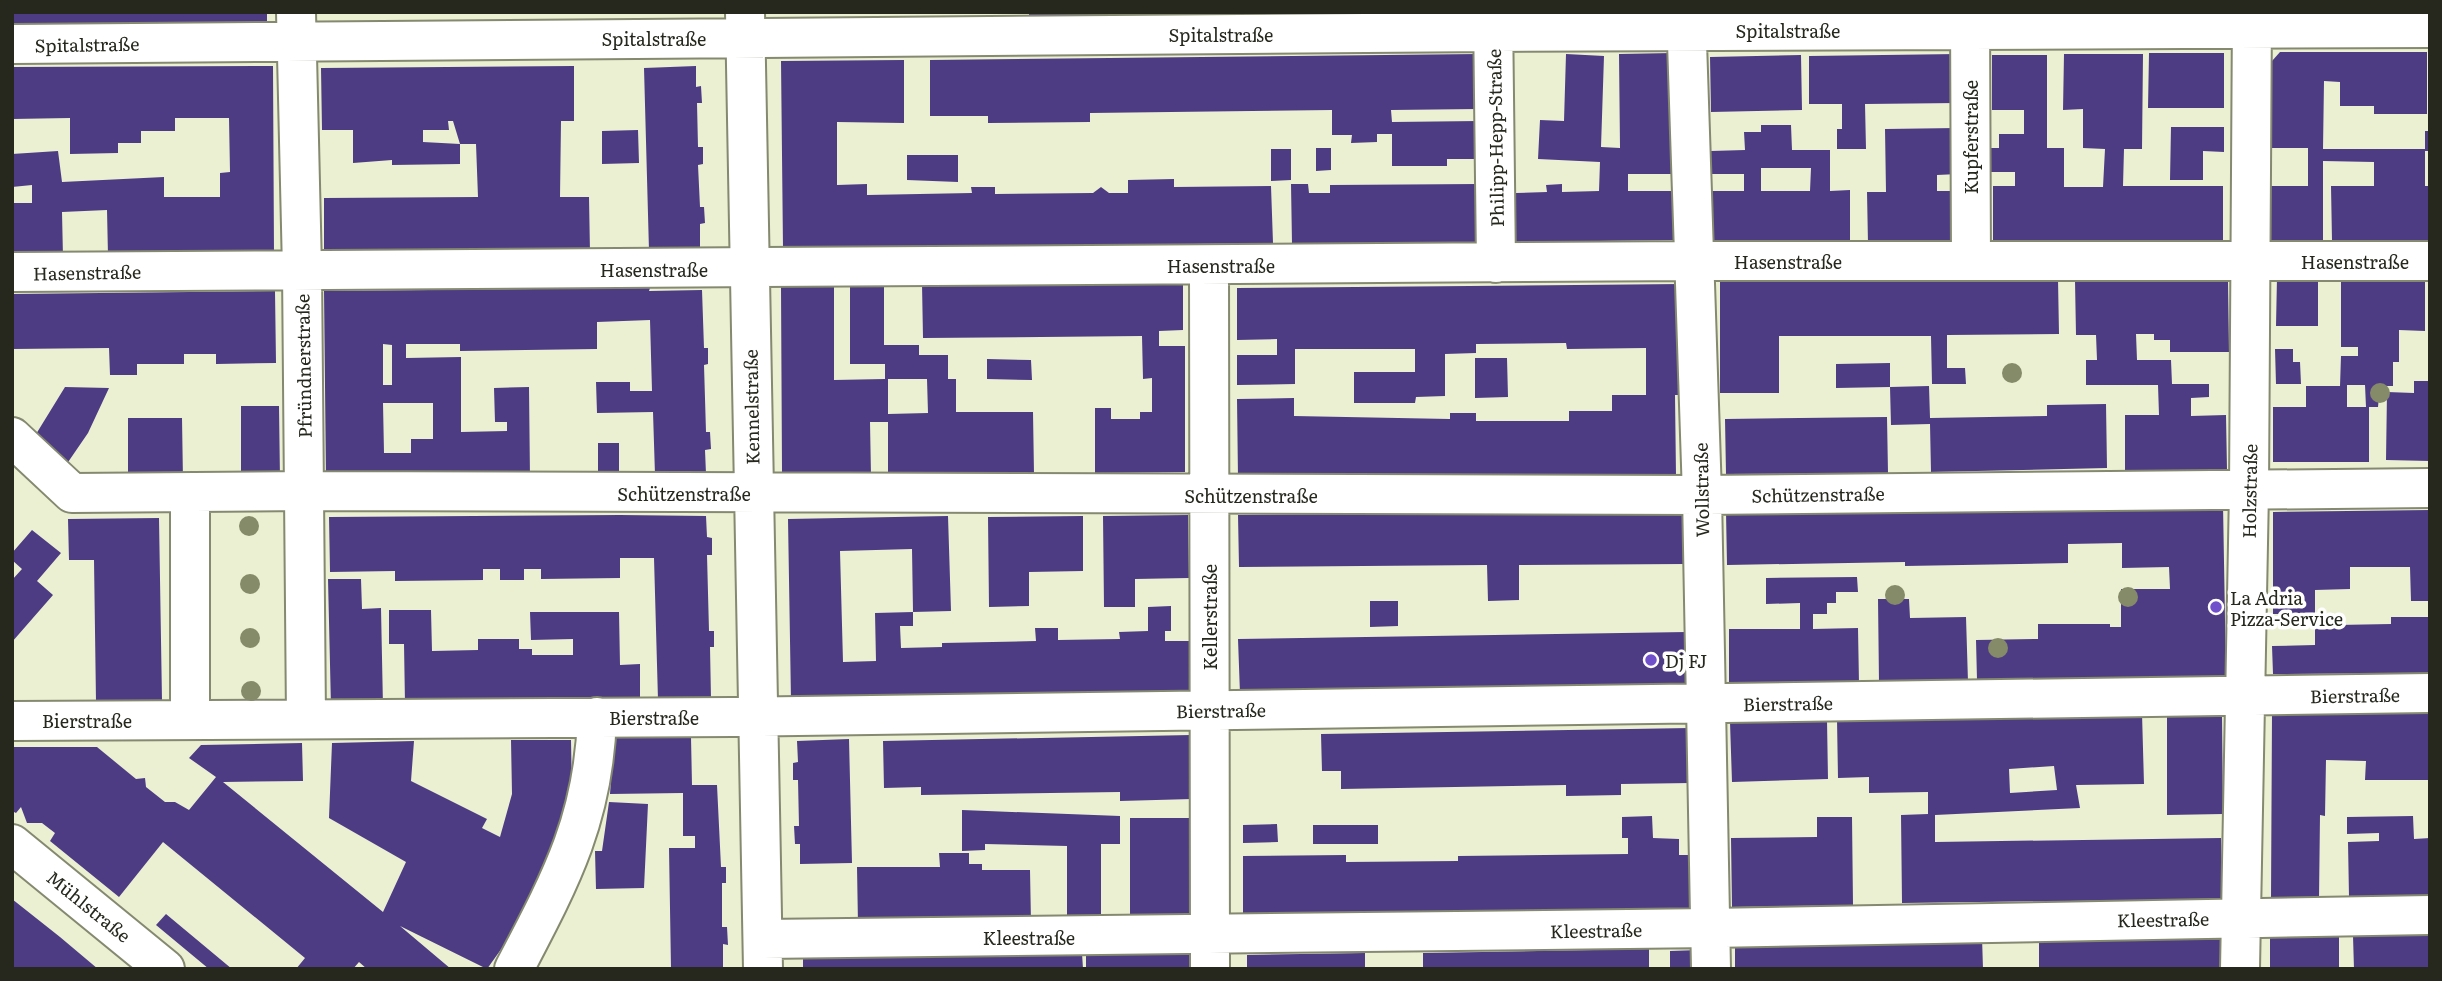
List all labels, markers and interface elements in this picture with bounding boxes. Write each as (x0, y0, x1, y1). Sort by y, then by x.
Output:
street label: Spitalstraße (1736, 17, 1840, 44)
street label: Spitalstraße (1169, 21, 1273, 48)
street label: Spitalstraße (602, 25, 706, 52)
street label: Spitalstraße (34, 30, 140, 58)
street label: Philipp-Hepp-Straße (1480, 49, 1510, 227)
street label: Kupferstraße (1957, 80, 1984, 194)
street label: Hasenstraße (1734, 248, 1842, 275)
street label: Hasenstraße (2301, 248, 2409, 275)
street label: Hasenstraße (1167, 252, 1275, 279)
street label: Hasenstraße (600, 256, 708, 283)
street label: Hasenstraße (33, 258, 141, 286)
street label: Pfründnerstraße (288, 294, 318, 438)
street label: Kennelstraße (736, 349, 766, 465)
street label: Wollstraße (1687, 442, 1715, 538)
street label: Holzstraße (2235, 443, 2263, 539)
street label: Schützenstraße (1751, 479, 1885, 509)
street label: Schützenstraße (617, 480, 751, 507)
street label: Schützenstraße (1184, 482, 1318, 509)
street label: Kellerstraße (1196, 564, 1223, 670)
place label: La Adria Pizza-Service (2230, 584, 2343, 632)
marker: La Adria Pizza-Service (2208, 599, 2224, 615)
place label: Dj FJ (1665, 647, 1707, 674)
marker: Dj FJ (1643, 652, 1659, 668)
street label: Bierstraße (2310, 681, 2400, 709)
street label: Bierstraße (1743, 689, 1833, 717)
street label: Bierstraße (1176, 696, 1266, 724)
street label: Bierstraße (609, 704, 699, 731)
street label: Bierstraße (42, 707, 132, 734)
street label: Mühlstraße (41, 864, 137, 948)
street label: Kleestraße (2117, 905, 2209, 933)
street label: Kleestraße (1550, 916, 1642, 944)
street label: Kleestraße (983, 924, 1075, 951)

